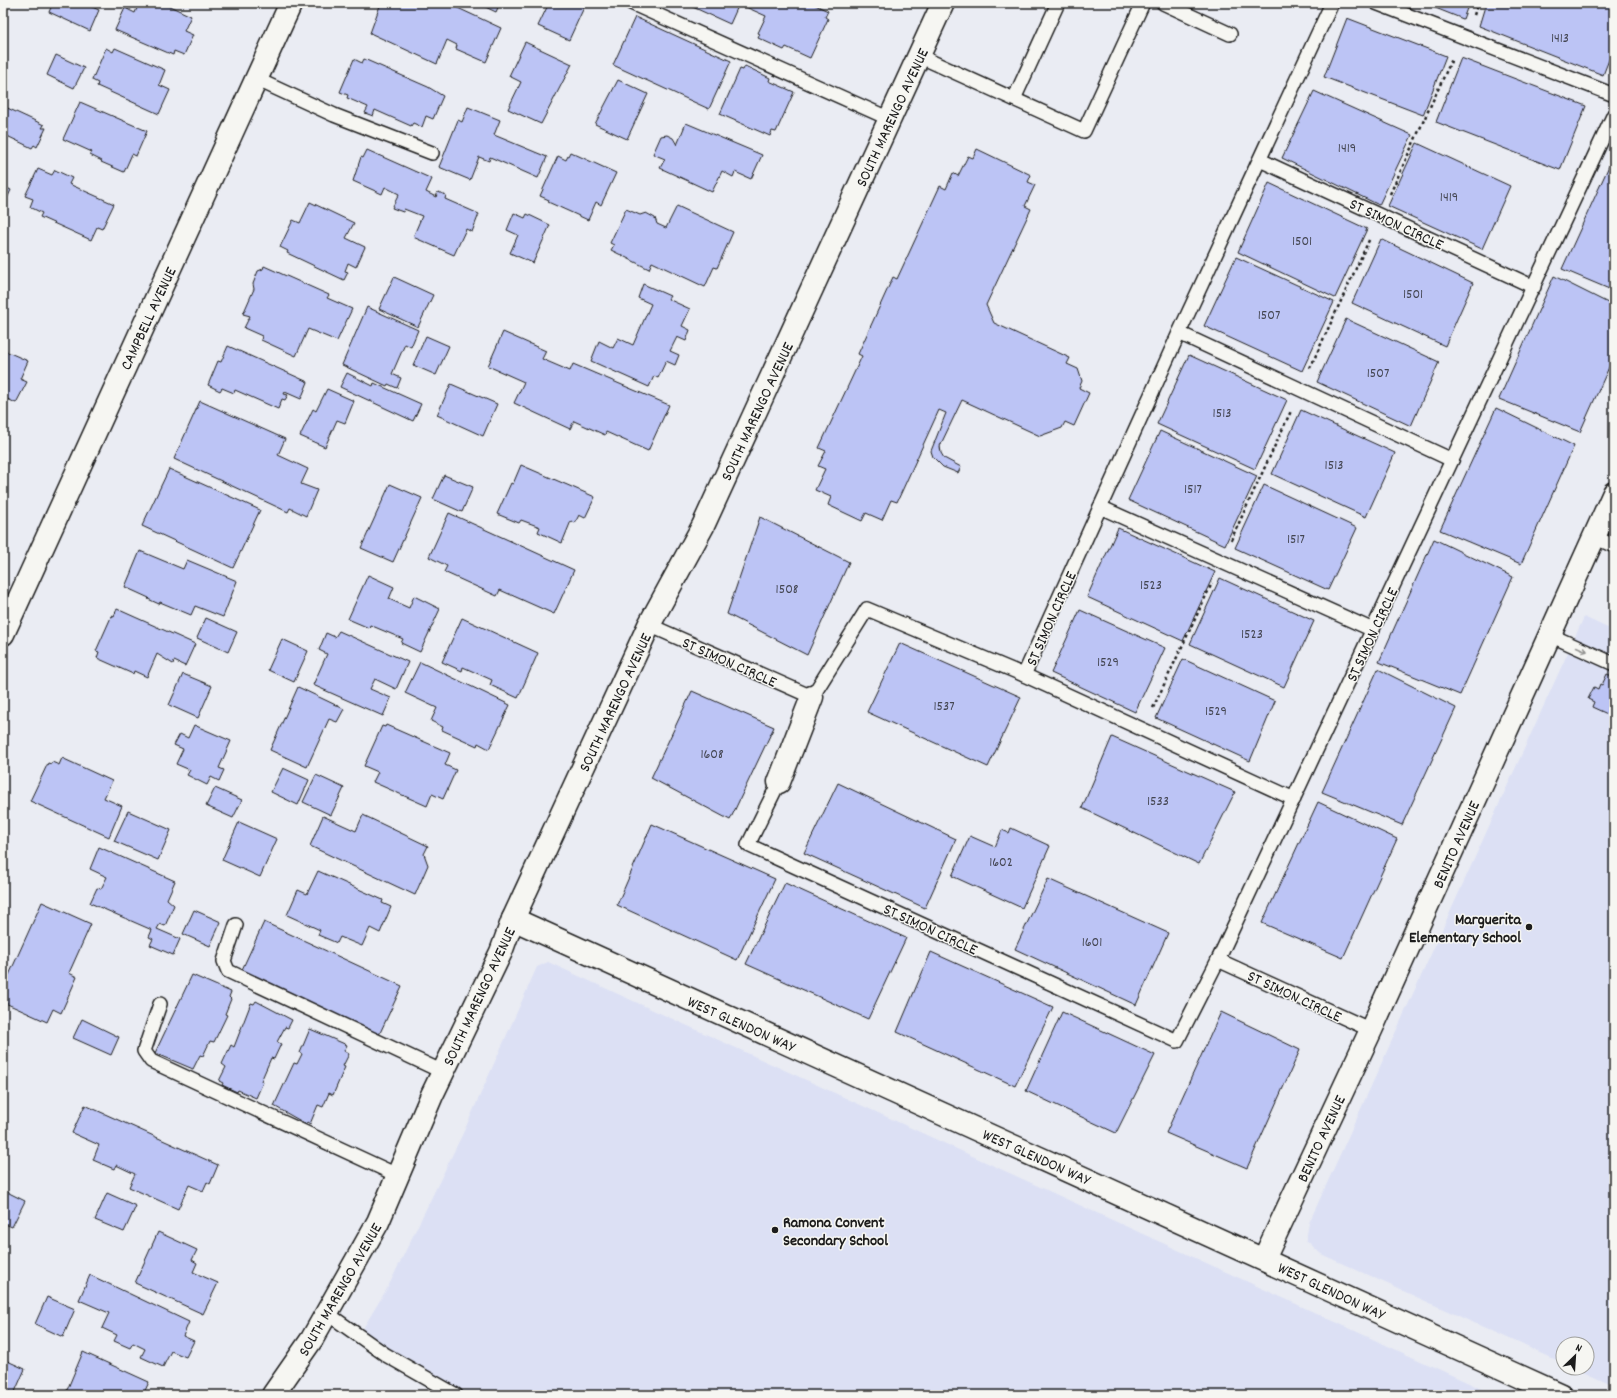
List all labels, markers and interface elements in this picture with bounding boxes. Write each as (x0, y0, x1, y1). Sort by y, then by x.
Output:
house number: 1413 (1551, 29, 1569, 49)
street label: SOUTH MARENGO AVENUE (851, 44, 936, 191)
house number: 1419 (1338, 139, 1356, 159)
house number: 1419 (1440, 188, 1458, 208)
street label: ST SIMON CIRCLE (1345, 193, 1448, 257)
house number: 1501 (1292, 232, 1312, 252)
street label: CAMPBELL AVENUE (115, 263, 184, 374)
house number: 1501 (1403, 285, 1423, 305)
house number: 1507 (1258, 306, 1280, 326)
street label: SOUTH MARENGO AVENUE (716, 338, 801, 485)
house number: 1507 (1367, 364, 1389, 384)
house number: 1513 (1213, 404, 1231, 424)
house number: 1513 (1325, 456, 1343, 476)
house number: 1517 (1184, 480, 1202, 500)
house number: 1517 (1287, 530, 1305, 550)
street label: ST SIMON CIRCLE (1021, 567, 1084, 670)
house number: 1523 (1140, 576, 1162, 596)
house number: 1508 (776, 580, 799, 600)
street label: ST SIMON CIRCLE (1341, 583, 1405, 686)
house number: 1523 (1241, 625, 1263, 645)
street label: SOUTH MARENGO AVENUE (574, 629, 659, 776)
street label: ST SIMON CIRCLE (678, 632, 781, 695)
one-way arrow (1576, 646, 1588, 654)
house number: 1529 (1097, 653, 1119, 673)
house number: 1537 (933, 697, 955, 717)
house number: 1529 (1205, 702, 1227, 722)
house number: 1608 (700, 745, 724, 765)
house number: 1533 (1147, 792, 1169, 812)
street label: BENITO AVENUE (1428, 797, 1487, 892)
house number: 1602 (989, 853, 1013, 873)
street label: ST SIMON CIRCLE (879, 898, 982, 962)
place label: Marguerita Elementary School (1409, 909, 1522, 950)
marker: Marguerita Elementary School (1524, 922, 1534, 932)
street label: SOUTH MARENGO AVENUE (438, 923, 523, 1070)
house number: 1601 (1082, 933, 1102, 953)
street label: ST SIMON CIRCLE (1243, 965, 1346, 1029)
street label: WEST GLENDON WAY (683, 991, 800, 1060)
street label: BENITO AVENUE (1292, 1091, 1353, 1186)
street label: WEST GLENDON WAY (978, 1124, 1095, 1193)
place label: Ramona Convent Secondary School (783, 1212, 888, 1253)
street label: SOUTH MARENGO AVENUE (294, 1219, 389, 1361)
marker: Ramona Convent Secondary School (770, 1225, 780, 1235)
street label: WEST GLENDON WAY (1273, 1257, 1389, 1328)
north arrow (1555, 1336, 1595, 1376)
text: N (1573, 1340, 1585, 1357)

